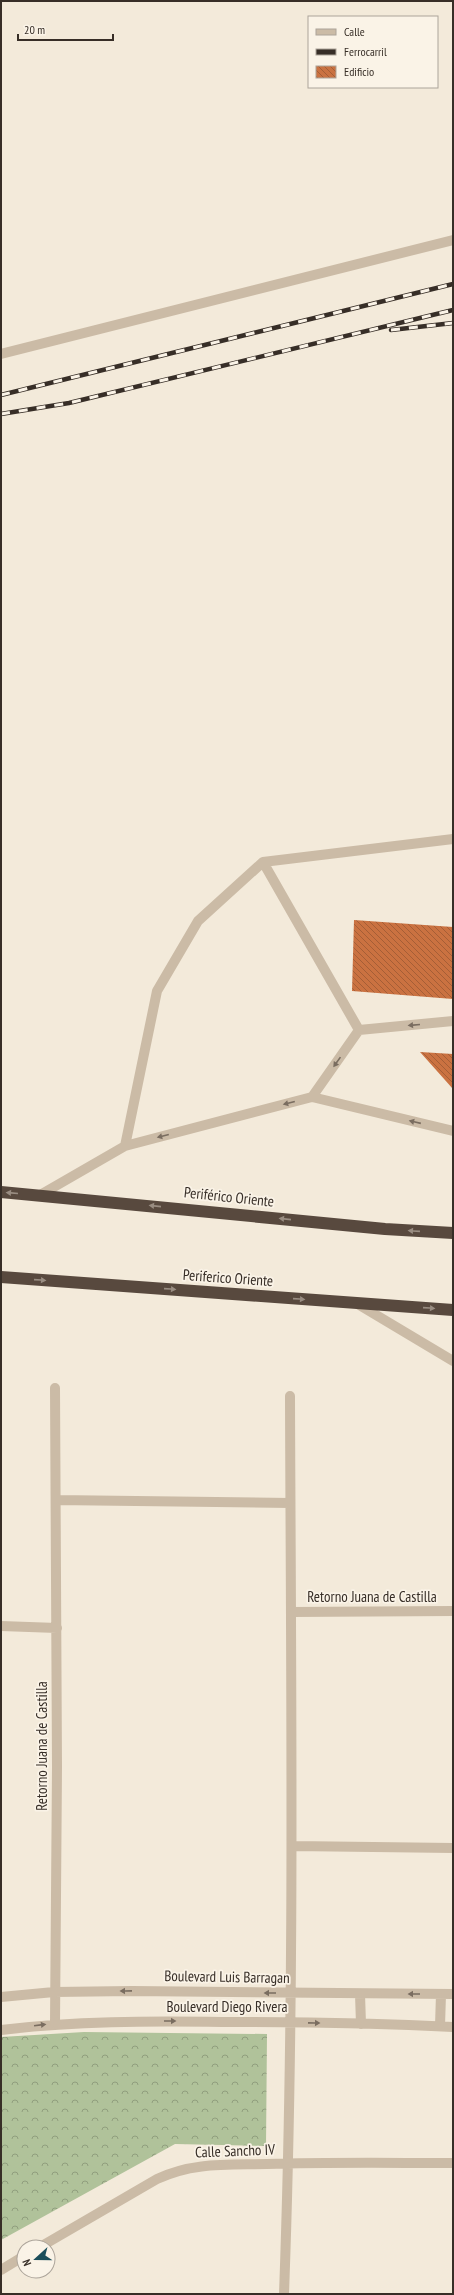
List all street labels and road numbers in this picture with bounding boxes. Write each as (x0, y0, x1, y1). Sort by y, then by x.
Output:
street label: Periférico Oriente (183, 1182, 275, 1211)
street label: Periferico Oriente (182, 1265, 274, 1290)
street label: Retorno Juana de Castilla (307, 1587, 437, 1606)
street label: Retorno Juana de Castilla (32, 1681, 51, 1811)
street label: Boulevard Luis Barragan (164, 1966, 290, 1987)
street label: Boulevard Diego Rivera (166, 1997, 288, 2016)
street label: Calle Sancho IV (195, 2140, 275, 2161)

